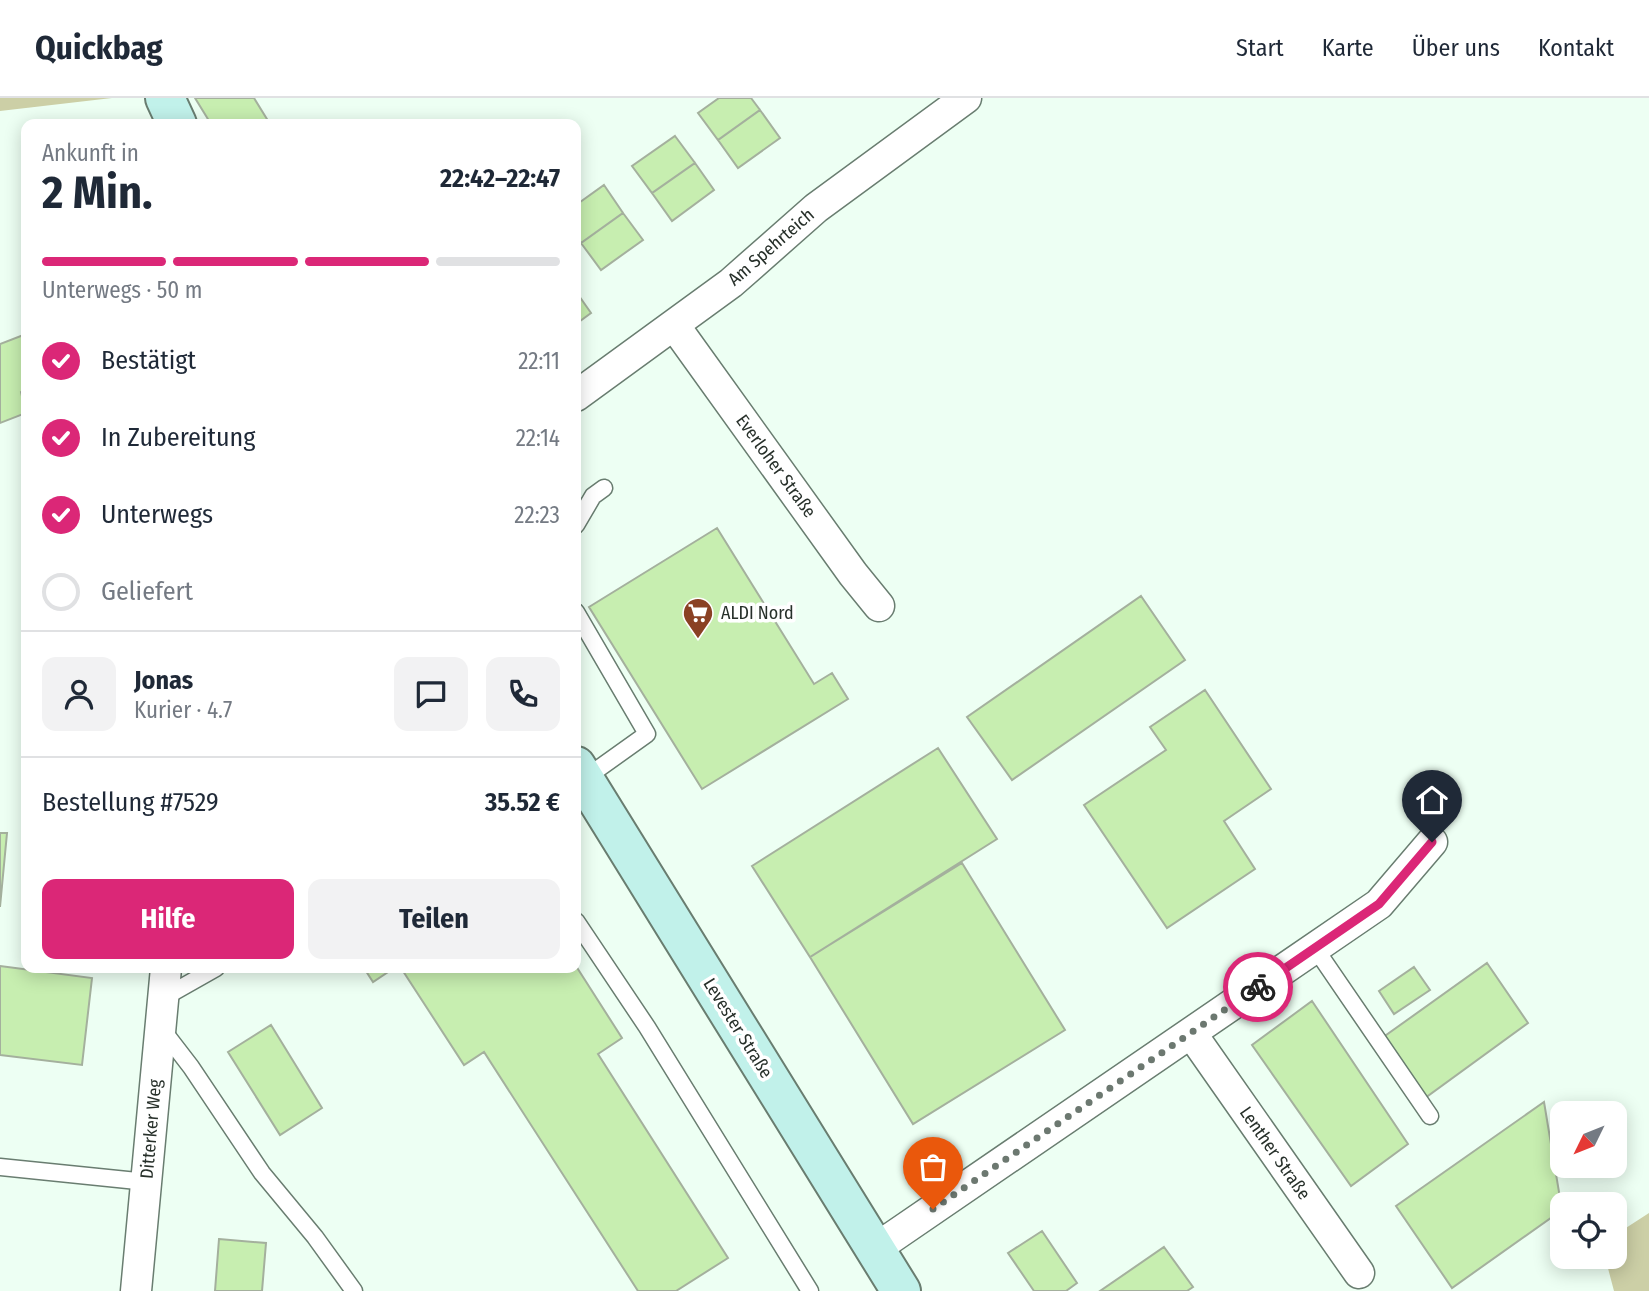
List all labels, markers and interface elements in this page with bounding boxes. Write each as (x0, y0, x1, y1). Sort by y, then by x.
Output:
text: Quickbag (35, 28, 163, 68)
text: Start (1236, 34, 1284, 62)
text: Karte (1322, 34, 1374, 62)
text: Über uns (1412, 34, 1500, 62)
text: Kontakt (1538, 34, 1614, 62)
text: Ankunft in (42, 139, 139, 167)
text: 22:42–22:47 (440, 163, 560, 194)
text: 2 Min. (42, 165, 153, 220)
street label: Am Spehrteich (723, 204, 819, 290)
text: Unterwegs · 50 m (42, 276, 202, 304)
icon: check (42, 342, 80, 380)
text: Bestätigt (101, 345, 196, 376)
text: 22:11 (518, 347, 560, 375)
street label: Everloher Straße (731, 410, 821, 522)
icon: check (42, 419, 80, 457)
text: In Zubereitung (101, 422, 255, 453)
text: 22:14 (516, 424, 560, 452)
icon: check (42, 496, 80, 534)
text: Unterwegs (101, 499, 213, 530)
text: 22:23 (514, 501, 560, 529)
text: Geliefert (101, 576, 193, 607)
supermarket icon: ALDI Nord (681, 596, 715, 640)
place label: ALDI Nord (721, 602, 794, 624)
button: person (42, 657, 116, 731)
button: chat (394, 657, 468, 731)
button: phone (486, 657, 560, 731)
text: Jonas (134, 665, 193, 696)
text: Kurier · 4.7 (134, 696, 232, 724)
pin (1402, 770, 1462, 842)
icon: home (1413, 781, 1451, 819)
text: Bestellung #7529 (42, 787, 219, 818)
text: 35.52 € (485, 787, 560, 818)
button: Hilfe (42, 879, 294, 959)
button: Teilen (308, 879, 560, 959)
courier (1223, 952, 1293, 1022)
icon: bike (1239, 968, 1277, 1006)
street label: Levester Straße (699, 974, 778, 1082)
street label: Ditterker Weg (136, 1078, 166, 1180)
north arrow (1550, 1101, 1628, 1178)
map controls (1550, 1101, 1627, 1269)
street label: Lenther Straße (1235, 1102, 1315, 1204)
pin (903, 1137, 963, 1209)
icon: bag (914, 1148, 952, 1186)
button: locate (1550, 1192, 1627, 1269)

